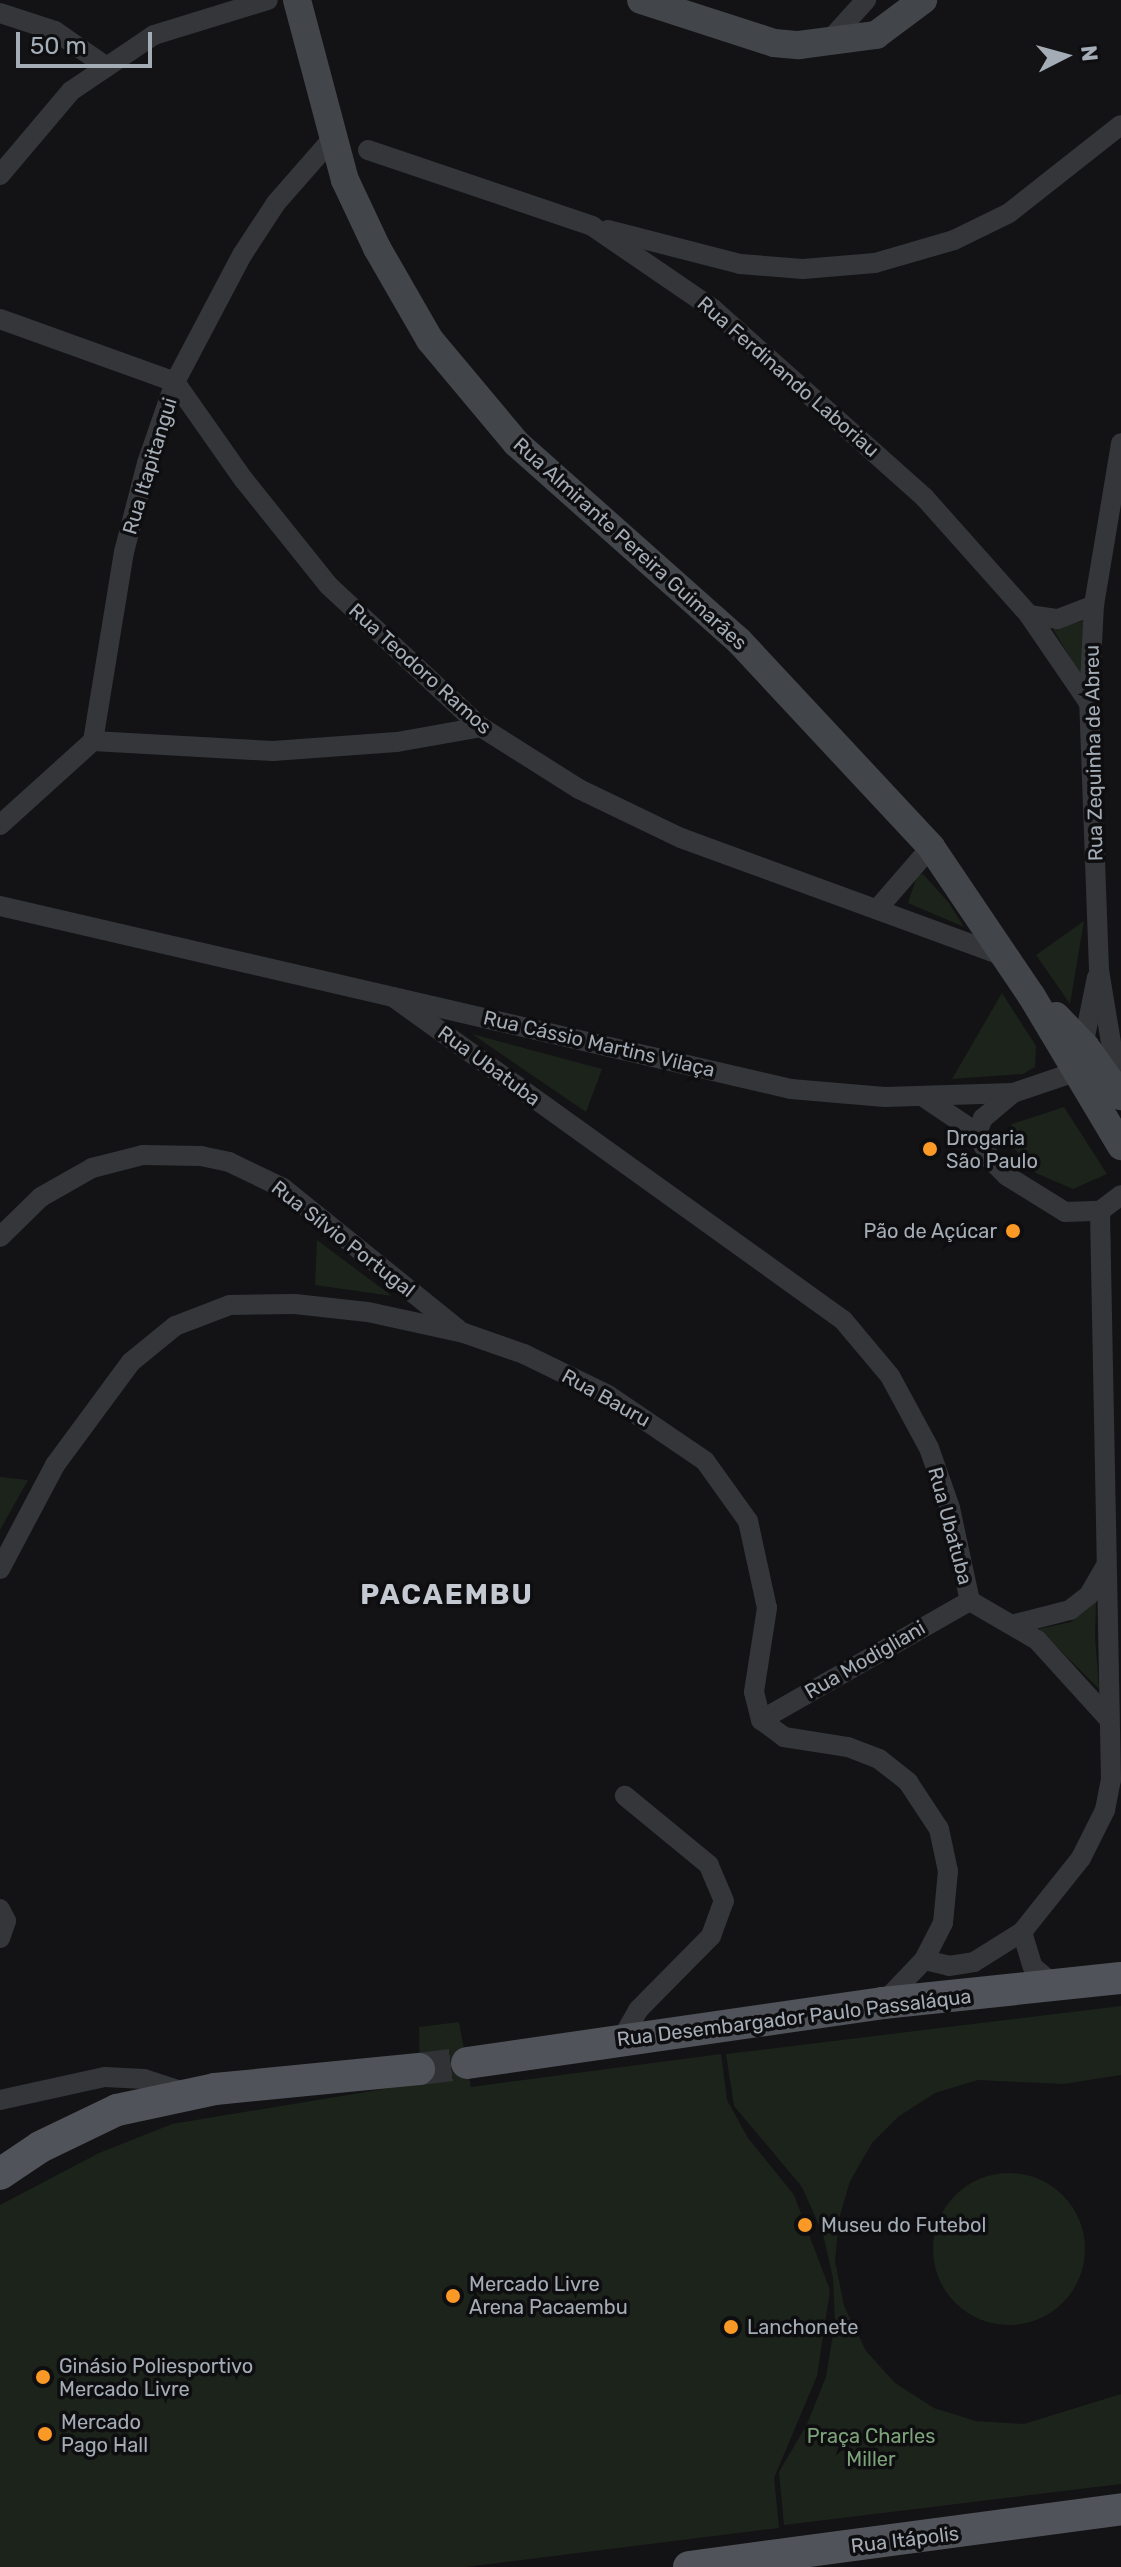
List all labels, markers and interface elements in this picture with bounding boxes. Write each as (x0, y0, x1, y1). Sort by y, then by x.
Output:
scale bar (20, 16, 156, 66)
north arrow (1025, 16, 1105, 96)
text: 50 m (30, 32, 87, 60)
text: N (1075, 44, 1104, 63)
street label: Rua Ferdinando Laboriau (692, 292, 884, 462)
street label: Rua Itapitangui (118, 395, 182, 537)
street label: Rua Almirante Pereira Guimarães (508, 433, 752, 655)
street label: Rua Teodoro Ramos (344, 598, 496, 740)
street label: Rua Zequinha de Abreu (1080, 644, 1108, 862)
street label: Rua Cássio Martins Vilaça (481, 1006, 717, 1082)
street label: Rua Ubatuba (433, 1021, 545, 1111)
place label: Drogaria São Paulo (946, 1126, 1038, 1173)
marker: Drogaria São Paulo (921, 1140, 939, 1158)
street label: Rua Sílvio Portugal (267, 1176, 419, 1302)
place label: Pão de Açúcar (863, 1219, 997, 1243)
marker: Pão de Açúcar (1004, 1222, 1022, 1240)
street label: Rua Bauru (558, 1364, 654, 1432)
street label: Rua Ubatuba (923, 1465, 977, 1587)
district label: PACAEMBU (360, 1578, 534, 1612)
street label: Rua Modigliani (801, 1616, 929, 1704)
street label: Rua Desembargador Paulo Passaláqua (615, 1984, 973, 2052)
place label: Museu do Futebol (821, 2213, 986, 2237)
marker: Museu do Futebol (796, 2216, 814, 2234)
place label: Mercado Livre Arena Pacaembu (469, 2272, 628, 2319)
marker: Mercado Livre Arena Pacaembu (444, 2287, 462, 2305)
place label: Lanchonete (747, 2315, 858, 2339)
marker: Lanchonete (722, 2318, 740, 2336)
place label: Ginásio Poliesportivo Mercado Livre (59, 2354, 253, 2401)
marker: Ginásio Poliesportivo Mercado Livre (34, 2368, 52, 2386)
place label: Mercado Pago Hall (61, 2410, 148, 2457)
park label: Praça Charles Miller (807, 2424, 935, 2471)
marker: Mercado Pago Hall (36, 2425, 54, 2443)
street label: Rua Itápolis (850, 2521, 960, 2559)

